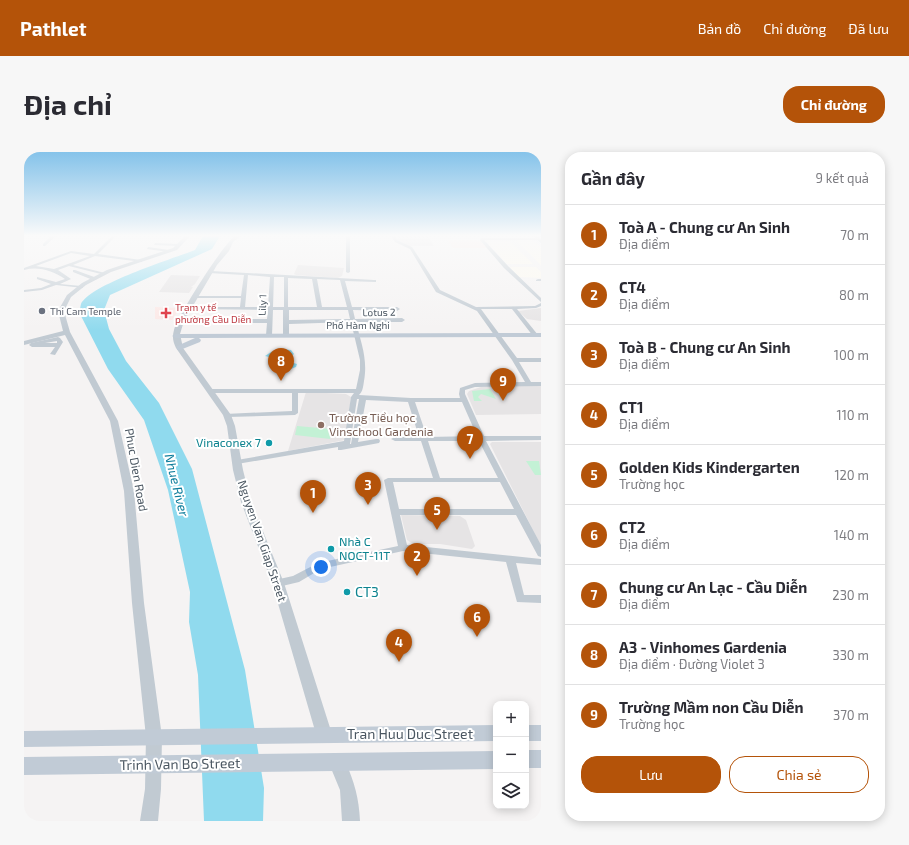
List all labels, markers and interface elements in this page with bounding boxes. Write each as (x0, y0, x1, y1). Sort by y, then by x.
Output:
text: Pathlet (20, 17, 86, 40)
text: Bản đồ (698, 20, 741, 37)
text: Chỉ đường (763, 20, 826, 37)
text: Đã lưu (848, 20, 889, 37)
button: Chỉ đường (783, 86, 885, 123)
text: Địa chỉ (24, 87, 112, 121)
text: Gần đây (581, 168, 645, 188)
text: 9 kết quả (815, 170, 869, 186)
text: Toà A - Chung cư An Sinh (619, 218, 790, 236)
text: 1 (591, 227, 597, 243)
text: 70 m (840, 227, 869, 243)
text: Địa điểm (619, 236, 670, 252)
text: CT4 (619, 278, 646, 296)
text: 2 (590, 287, 598, 303)
text: 80 m (839, 287, 869, 303)
street label: Lily 1 (256, 294, 268, 316)
text: Địa điểm (619, 296, 670, 312)
place label: Trạm y tế phường Cầu Diễn (175, 301, 252, 325)
place label: Thi Cam Temple (50, 305, 121, 317)
marker: Thi Cam Temple (37, 306, 47, 316)
street label: Lotus 2 (362, 306, 396, 318)
marker: Trạm y tế phường Cầu Diễn (160, 307, 172, 319)
street label: Phố Hàm Nghi (326, 319, 390, 331)
text: Toà B - Chung cư An Sinh (619, 338, 790, 356)
text: 3 (590, 347, 598, 363)
text: 100 m (834, 347, 869, 363)
pin: 8 (268, 348, 294, 381)
text: Địa điểm (619, 356, 670, 372)
pin: 9 (490, 368, 516, 401)
text: CT1 (619, 398, 643, 416)
text: 4 (590, 407, 598, 423)
text: 110 m (837, 407, 869, 423)
place label: Trường Tiểu học Vinschool Gardenia (329, 410, 433, 438)
text: Địa điểm (619, 416, 670, 432)
marker: Trường Tiểu học Vinschool Gardenia (316, 420, 326, 430)
pin: 7 (457, 426, 483, 459)
street label: Phuc Dien Road (123, 427, 151, 512)
place label: Vinaconex 7 (196, 435, 261, 449)
marker: Vinaconex 7 (264, 438, 274, 448)
water label: Nhue River (161, 452, 193, 519)
text: Golden Kids Kindergarten (619, 458, 800, 476)
text: 5 (590, 467, 598, 483)
text: 120 m (834, 467, 869, 483)
pin: 3 (355, 472, 381, 505)
text: Trường học (619, 476, 685, 492)
street label: Nguyen Van Giap Street (236, 478, 290, 604)
pin: 1 (300, 480, 326, 513)
pin: 5 (424, 497, 450, 530)
text: CT2 (619, 518, 646, 536)
text: 6 (590, 527, 598, 543)
text: 140 m (834, 527, 869, 543)
place label: Nhà C NOCT-11T (339, 534, 390, 562)
text: Địa điểm (619, 536, 670, 552)
pin: 2 (404, 543, 430, 576)
marker: Nhà C NOCT-11T (326, 544, 336, 554)
your location (311, 557, 331, 577)
text: Chung cư An Lạc - Cầu Diễn (619, 578, 807, 596)
place label: CT3 (355, 583, 379, 600)
marker: CT3 (342, 587, 352, 597)
text: 7 (591, 587, 597, 603)
text: 230 m (832, 587, 869, 603)
text: Địa điểm (619, 596, 670, 612)
pin: 6 (464, 604, 490, 637)
pin: 4 (386, 629, 412, 662)
text: A3 - Vinhomes Gardenia (619, 638, 787, 656)
text: 8 (590, 647, 598, 663)
text: 330 m (832, 647, 869, 663)
text: Địa điểm · Đường Violet 3 (619, 656, 765, 672)
text: Trường Mầm non Cầu Diễn (619, 698, 804, 716)
map controls (493, 701, 529, 809)
button: + (493, 701, 529, 737)
text: 9 (590, 707, 598, 723)
text: 370 m (833, 707, 869, 723)
text: Trường học (619, 716, 685, 732)
street label: Tran Huu Duc Street (347, 725, 473, 742)
button: − (493, 737, 529, 773)
street label: Trinh Van Bo Street (119, 754, 240, 773)
button: Lưu (581, 756, 721, 793)
button: Chia sẻ (729, 756, 869, 793)
button: layers (493, 773, 529, 809)

